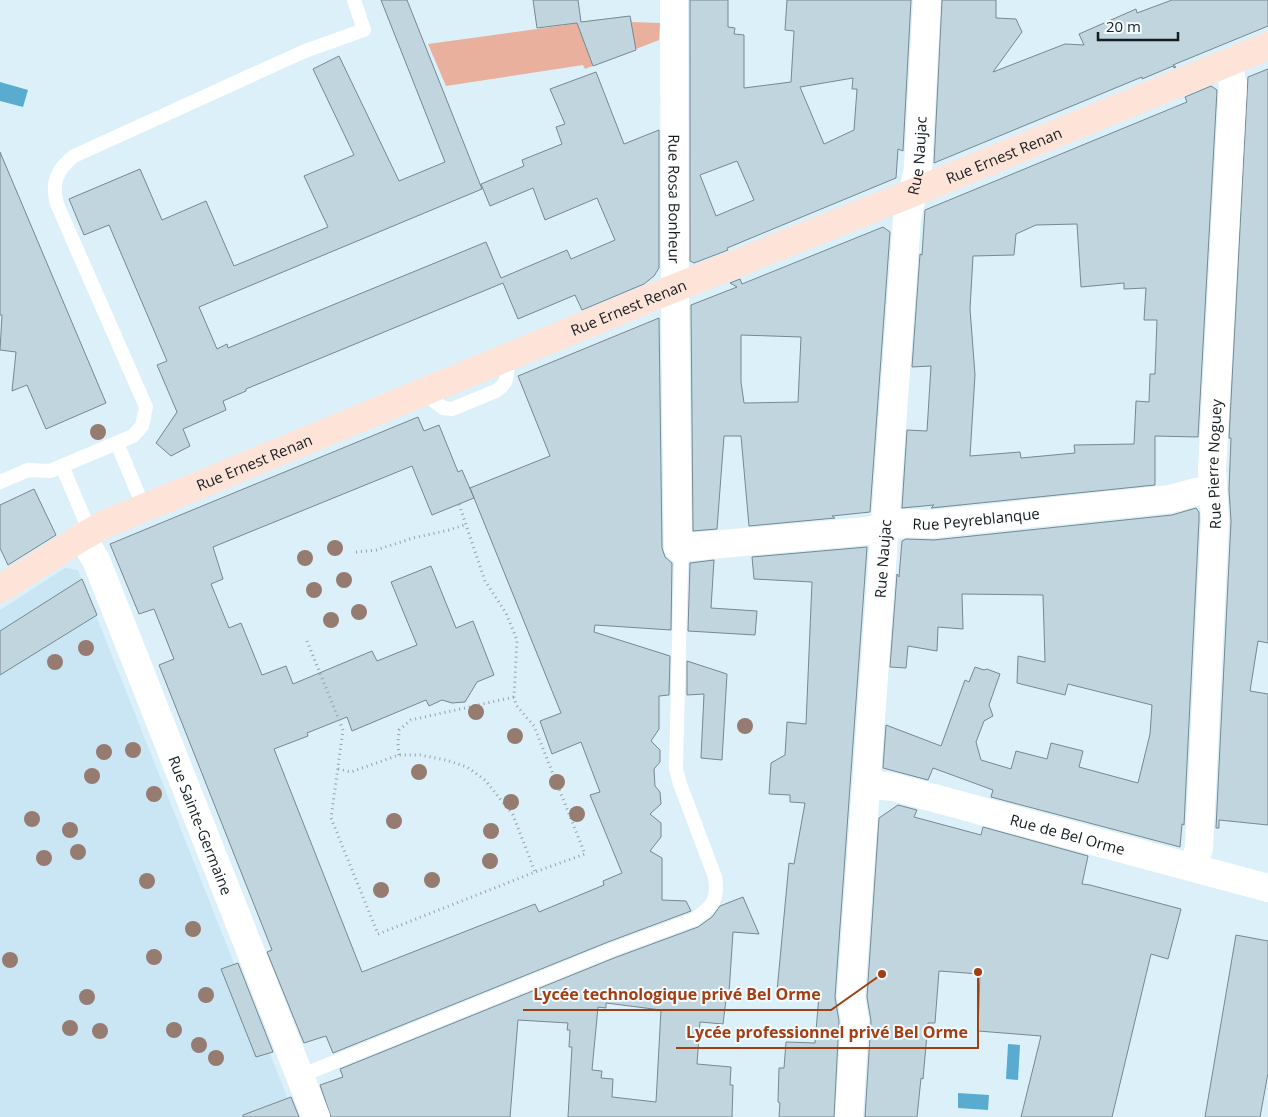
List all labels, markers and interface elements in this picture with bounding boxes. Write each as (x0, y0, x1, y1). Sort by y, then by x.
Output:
scale bar (1098, 10, 1178, 42)
text: 20 m (1106, 16, 1141, 36)
street label: Rue Naujac (902, 116, 931, 197)
street label: Rue Ernest Renan (943, 122, 1065, 188)
street label: Rue Rosa Bonheur (664, 134, 685, 264)
street label: Rue Ernest Renan (567, 274, 689, 340)
street label: Rue Pierre Noguey (1202, 398, 1226, 530)
street label: Rue Ernest Renan (193, 429, 315, 495)
street label: Rue Peyreblanque (912, 503, 1041, 534)
street label: Rue Naujac (870, 519, 895, 599)
street label: Rue Sainte-Germaine (164, 753, 237, 898)
street label: Rue de Bel Orme (1008, 809, 1127, 859)
callout: Lycée technologique privé Bel Orme (523, 979, 831, 1010)
text: Lycée technologique privé Bel Orme (533, 983, 821, 1005)
callout: Lycée professionnel privé Bel Orme (676, 1017, 978, 1048)
text: Lycée professionnel privé Bel Orme (686, 1021, 968, 1043)

